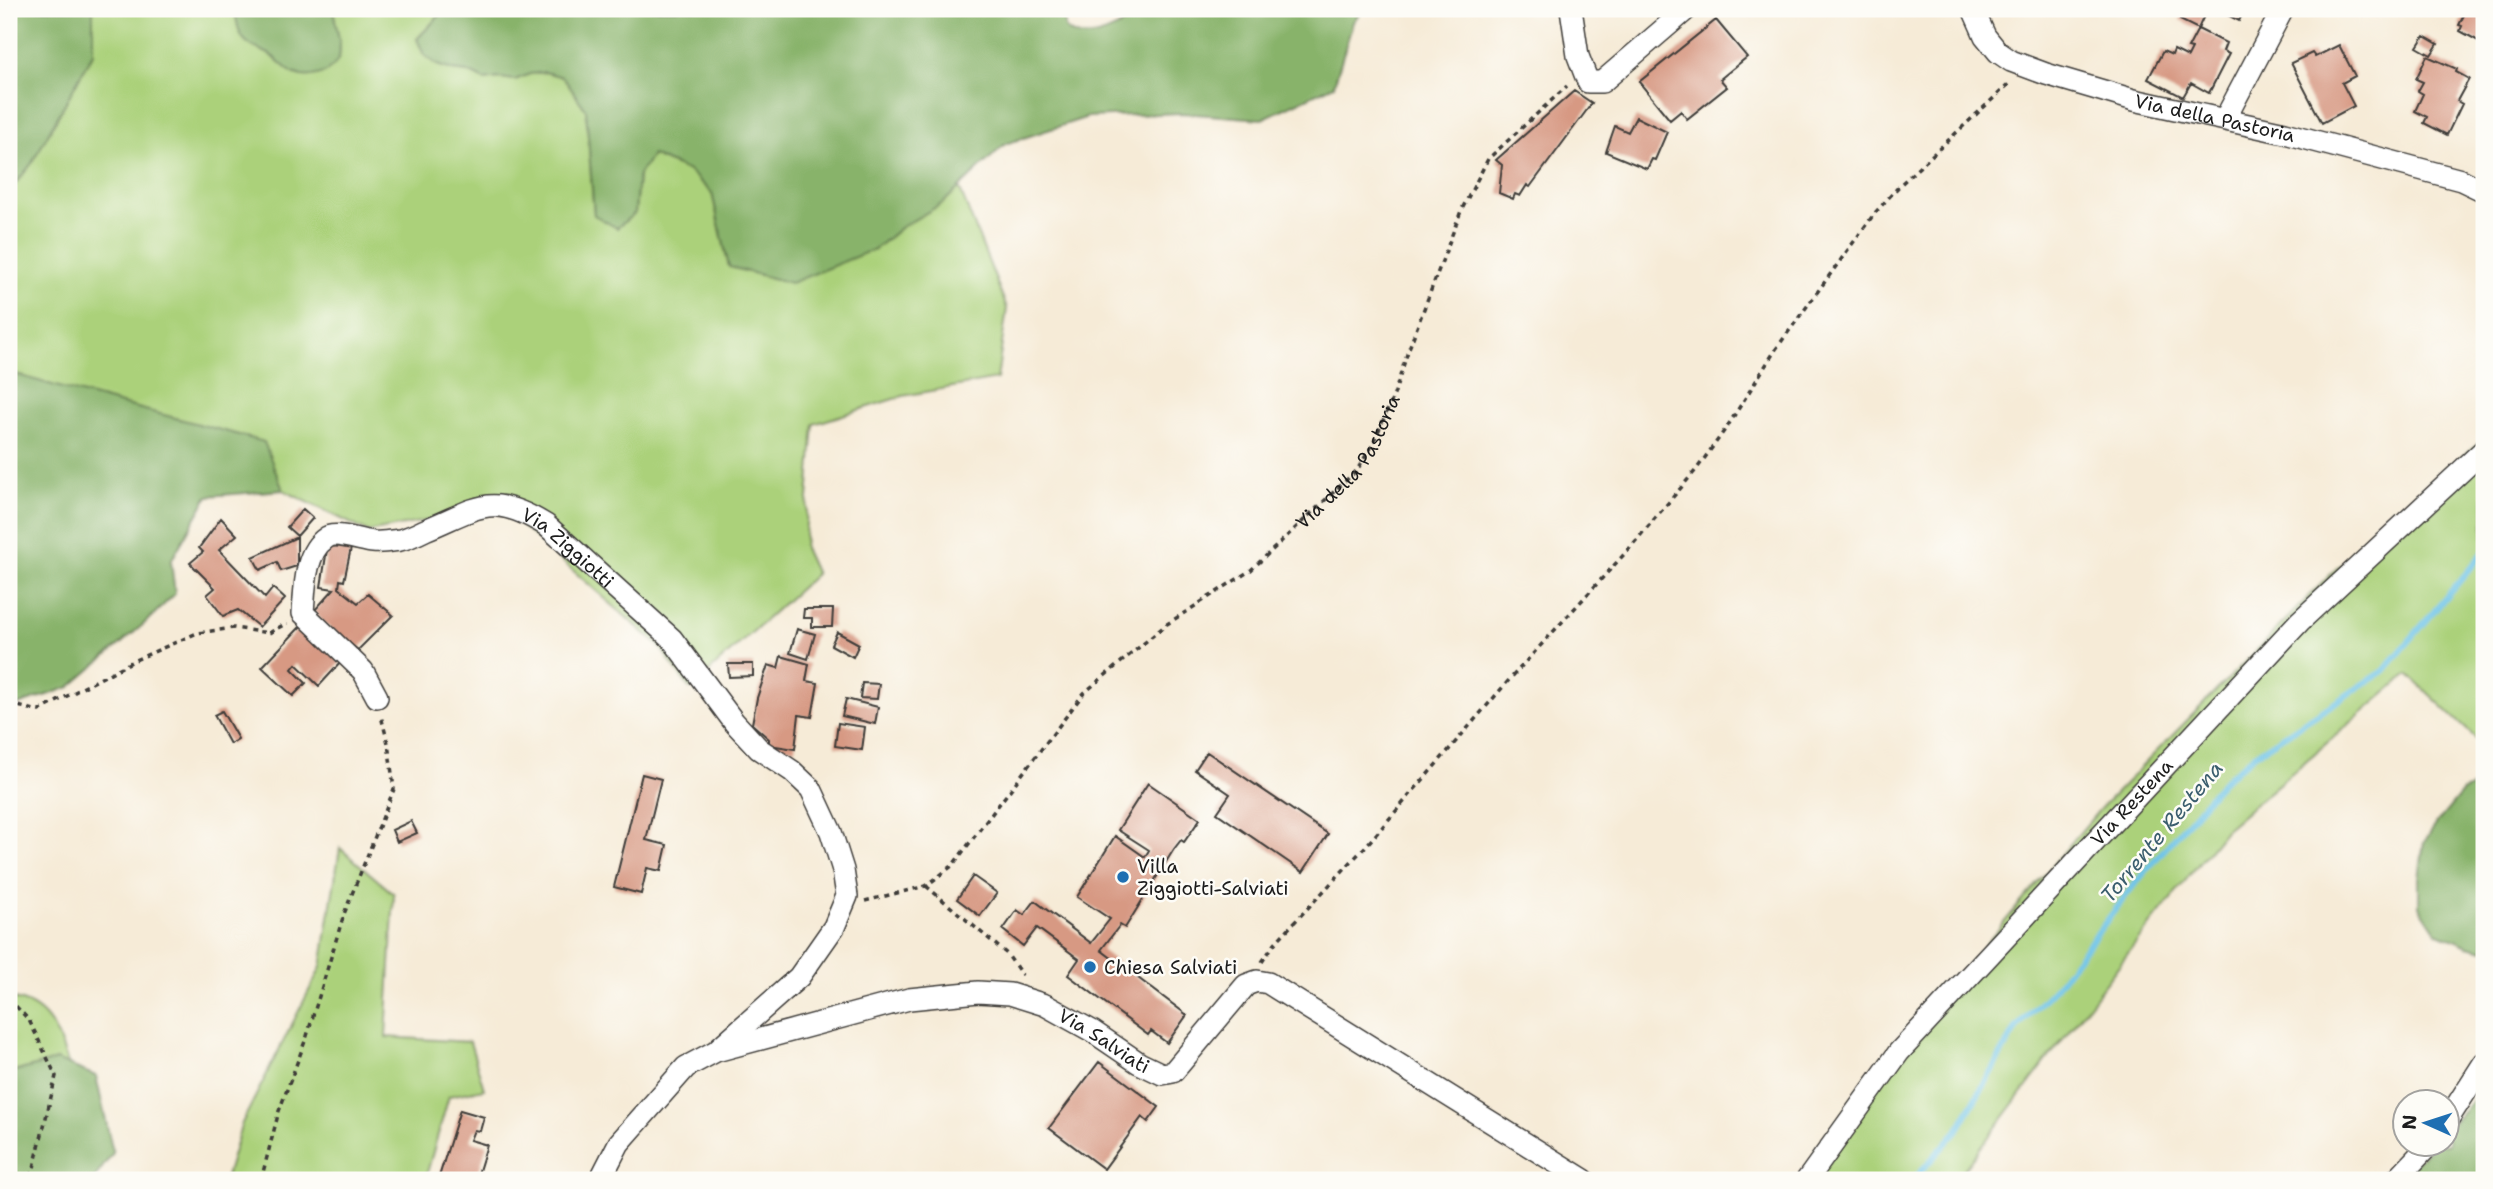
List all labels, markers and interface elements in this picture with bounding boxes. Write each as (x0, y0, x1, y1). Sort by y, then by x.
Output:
street label: Via della Pastoria (2132, 88, 2298, 148)
street label: Via della Pastoria (1290, 391, 1405, 534)
street label: Via Ziggiotti (518, 502, 619, 593)
street label: Via Restena (2085, 753, 2178, 851)
water label: Torrente Restena (2094, 755, 2230, 909)
place label: Villa Ziggiotti-Salviati (1137, 854, 1289, 901)
marker: Villa Ziggiotti-Salviati (1115, 869, 1131, 885)
place label: Chiesa Salviati (1104, 955, 1237, 980)
marker: Chiesa Salviati (1082, 959, 1098, 975)
street label: Via Salviati (1054, 1002, 1154, 1079)
north arrow (2392, 1088, 2462, 1158)
text: N (2397, 1114, 2422, 1130)

